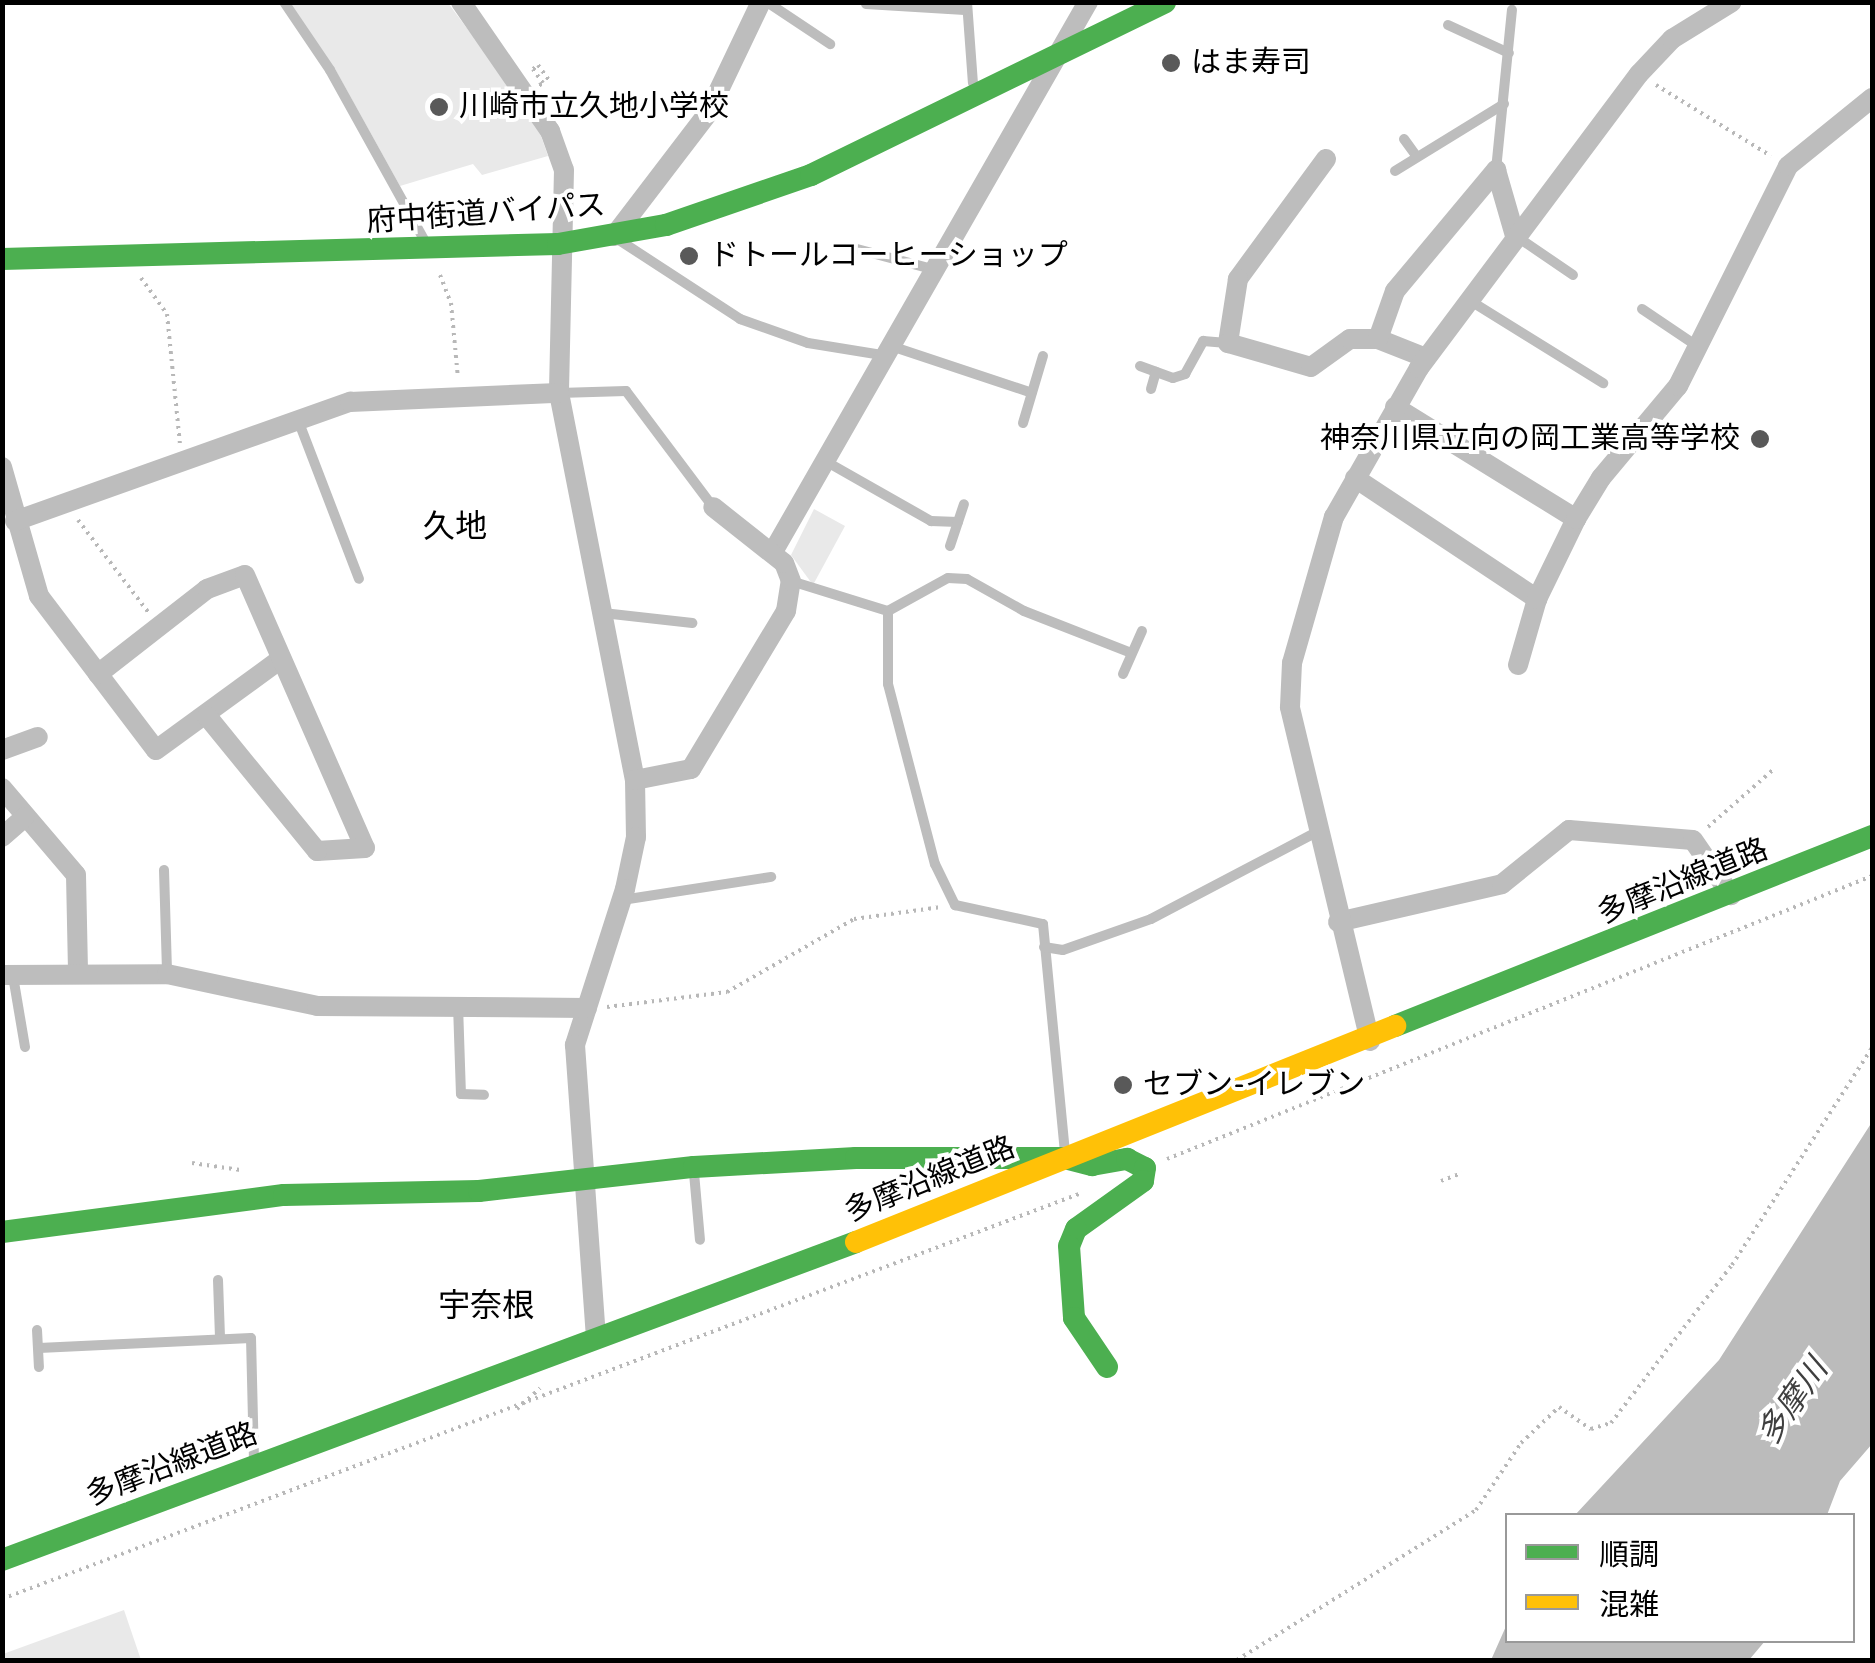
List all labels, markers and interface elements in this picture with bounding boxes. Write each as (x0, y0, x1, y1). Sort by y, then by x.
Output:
place label: はま寿司 (1191, 45, 1311, 81)
marker: はま寿司 (1160, 52, 1182, 74)
place label: 川崎市立久地小学校 (459, 89, 729, 125)
marker: 川崎市立久地小学校 (428, 96, 450, 118)
street label: 府中街道バイパス (365, 188, 607, 240)
place label: ドトールコーヒーショップ (709, 238, 1069, 274)
marker: ドトールコーヒーショップ (678, 245, 700, 267)
place label: 神奈川県立向の岡工業高等学校 (1320, 421, 1740, 457)
marker: 神奈川県立向の岡工業高等学校 (1749, 428, 1771, 450)
district label: 久地 (423, 508, 487, 546)
street label: 多摩沿線道路 (1593, 832, 1773, 932)
place label: セブン-イレブン (1143, 1067, 1365, 1103)
marker: セブン-イレブン (1112, 1074, 1134, 1096)
street label: 多摩沿線道路 (840, 1130, 1020, 1230)
district label: 宇奈根 (438, 1287, 534, 1325)
water label: 多摩川 (1750, 1352, 1836, 1452)
street label: 多摩沿線道路 (82, 1416, 262, 1514)
legend (1505, 1513, 1855, 1643)
text: 順調 (1599, 1537, 1659, 1574)
text: 混雑 (1599, 1587, 1659, 1624)

